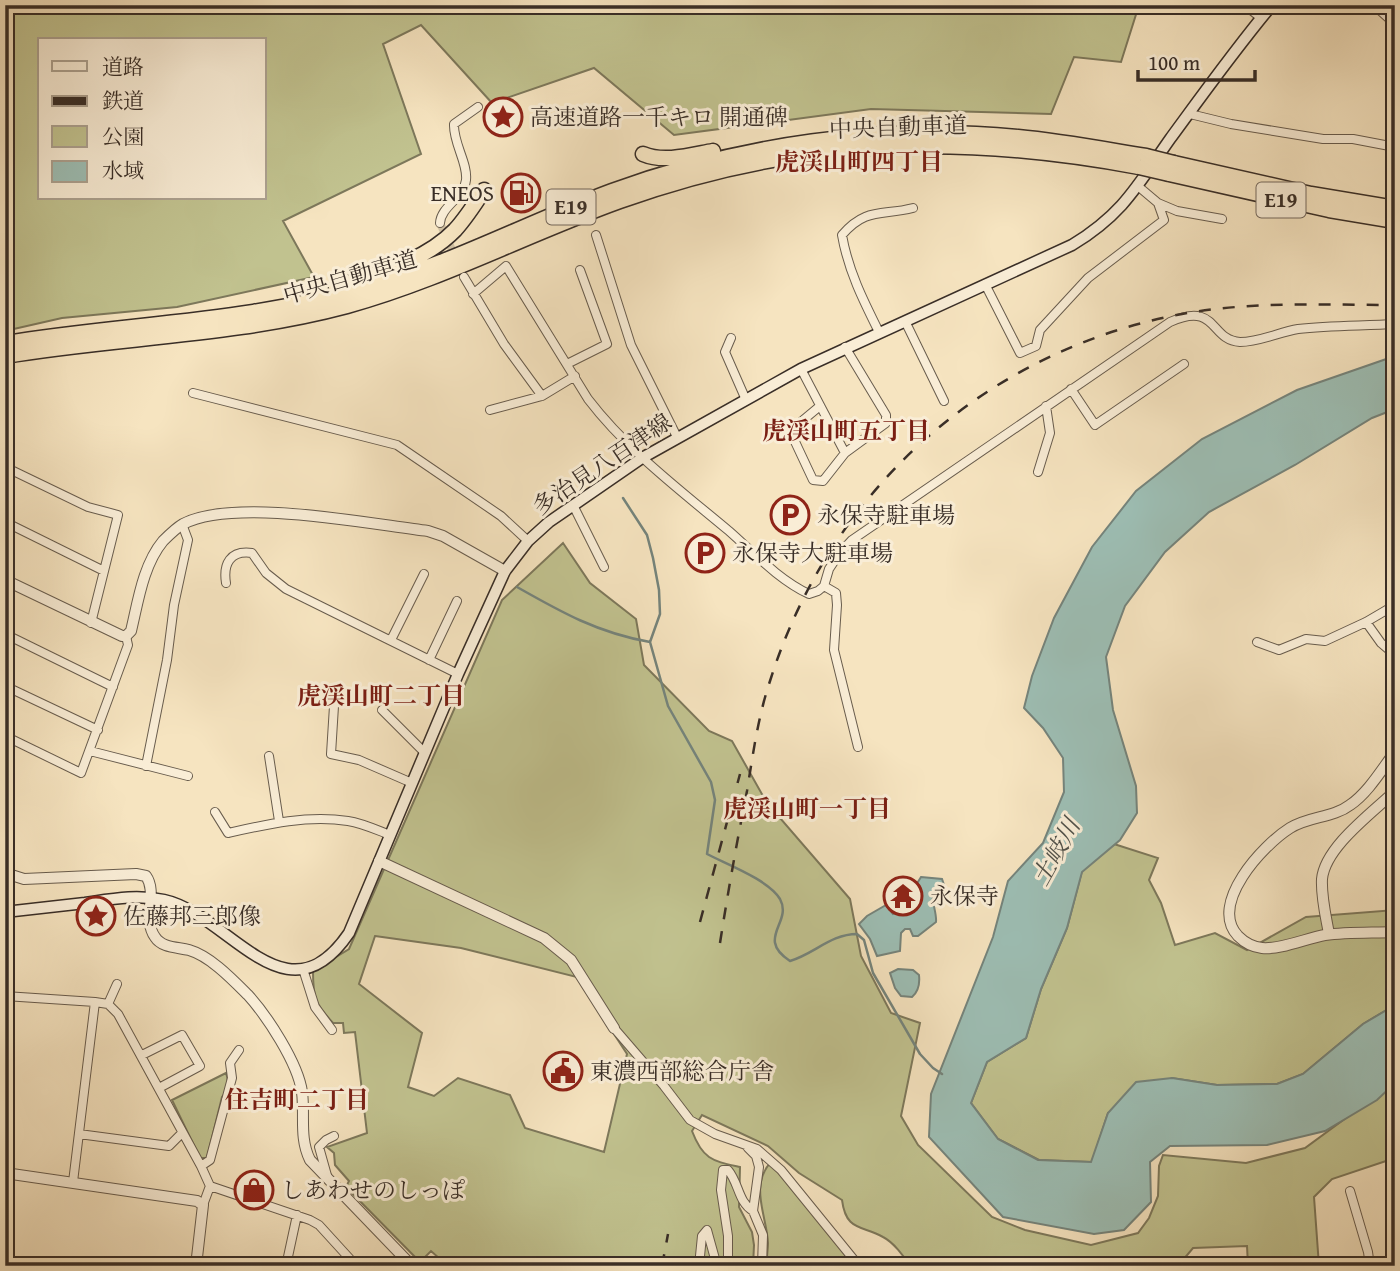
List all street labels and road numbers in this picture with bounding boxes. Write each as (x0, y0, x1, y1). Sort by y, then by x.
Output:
street label: 中央自動車道 (828, 108, 968, 145)
road number: E19 (1256, 182, 1306, 218)
road number: E19 (546, 190, 596, 224)
street label: 中央自動車道 (279, 242, 421, 311)
street label: 多治見八百津線 (526, 405, 678, 522)

